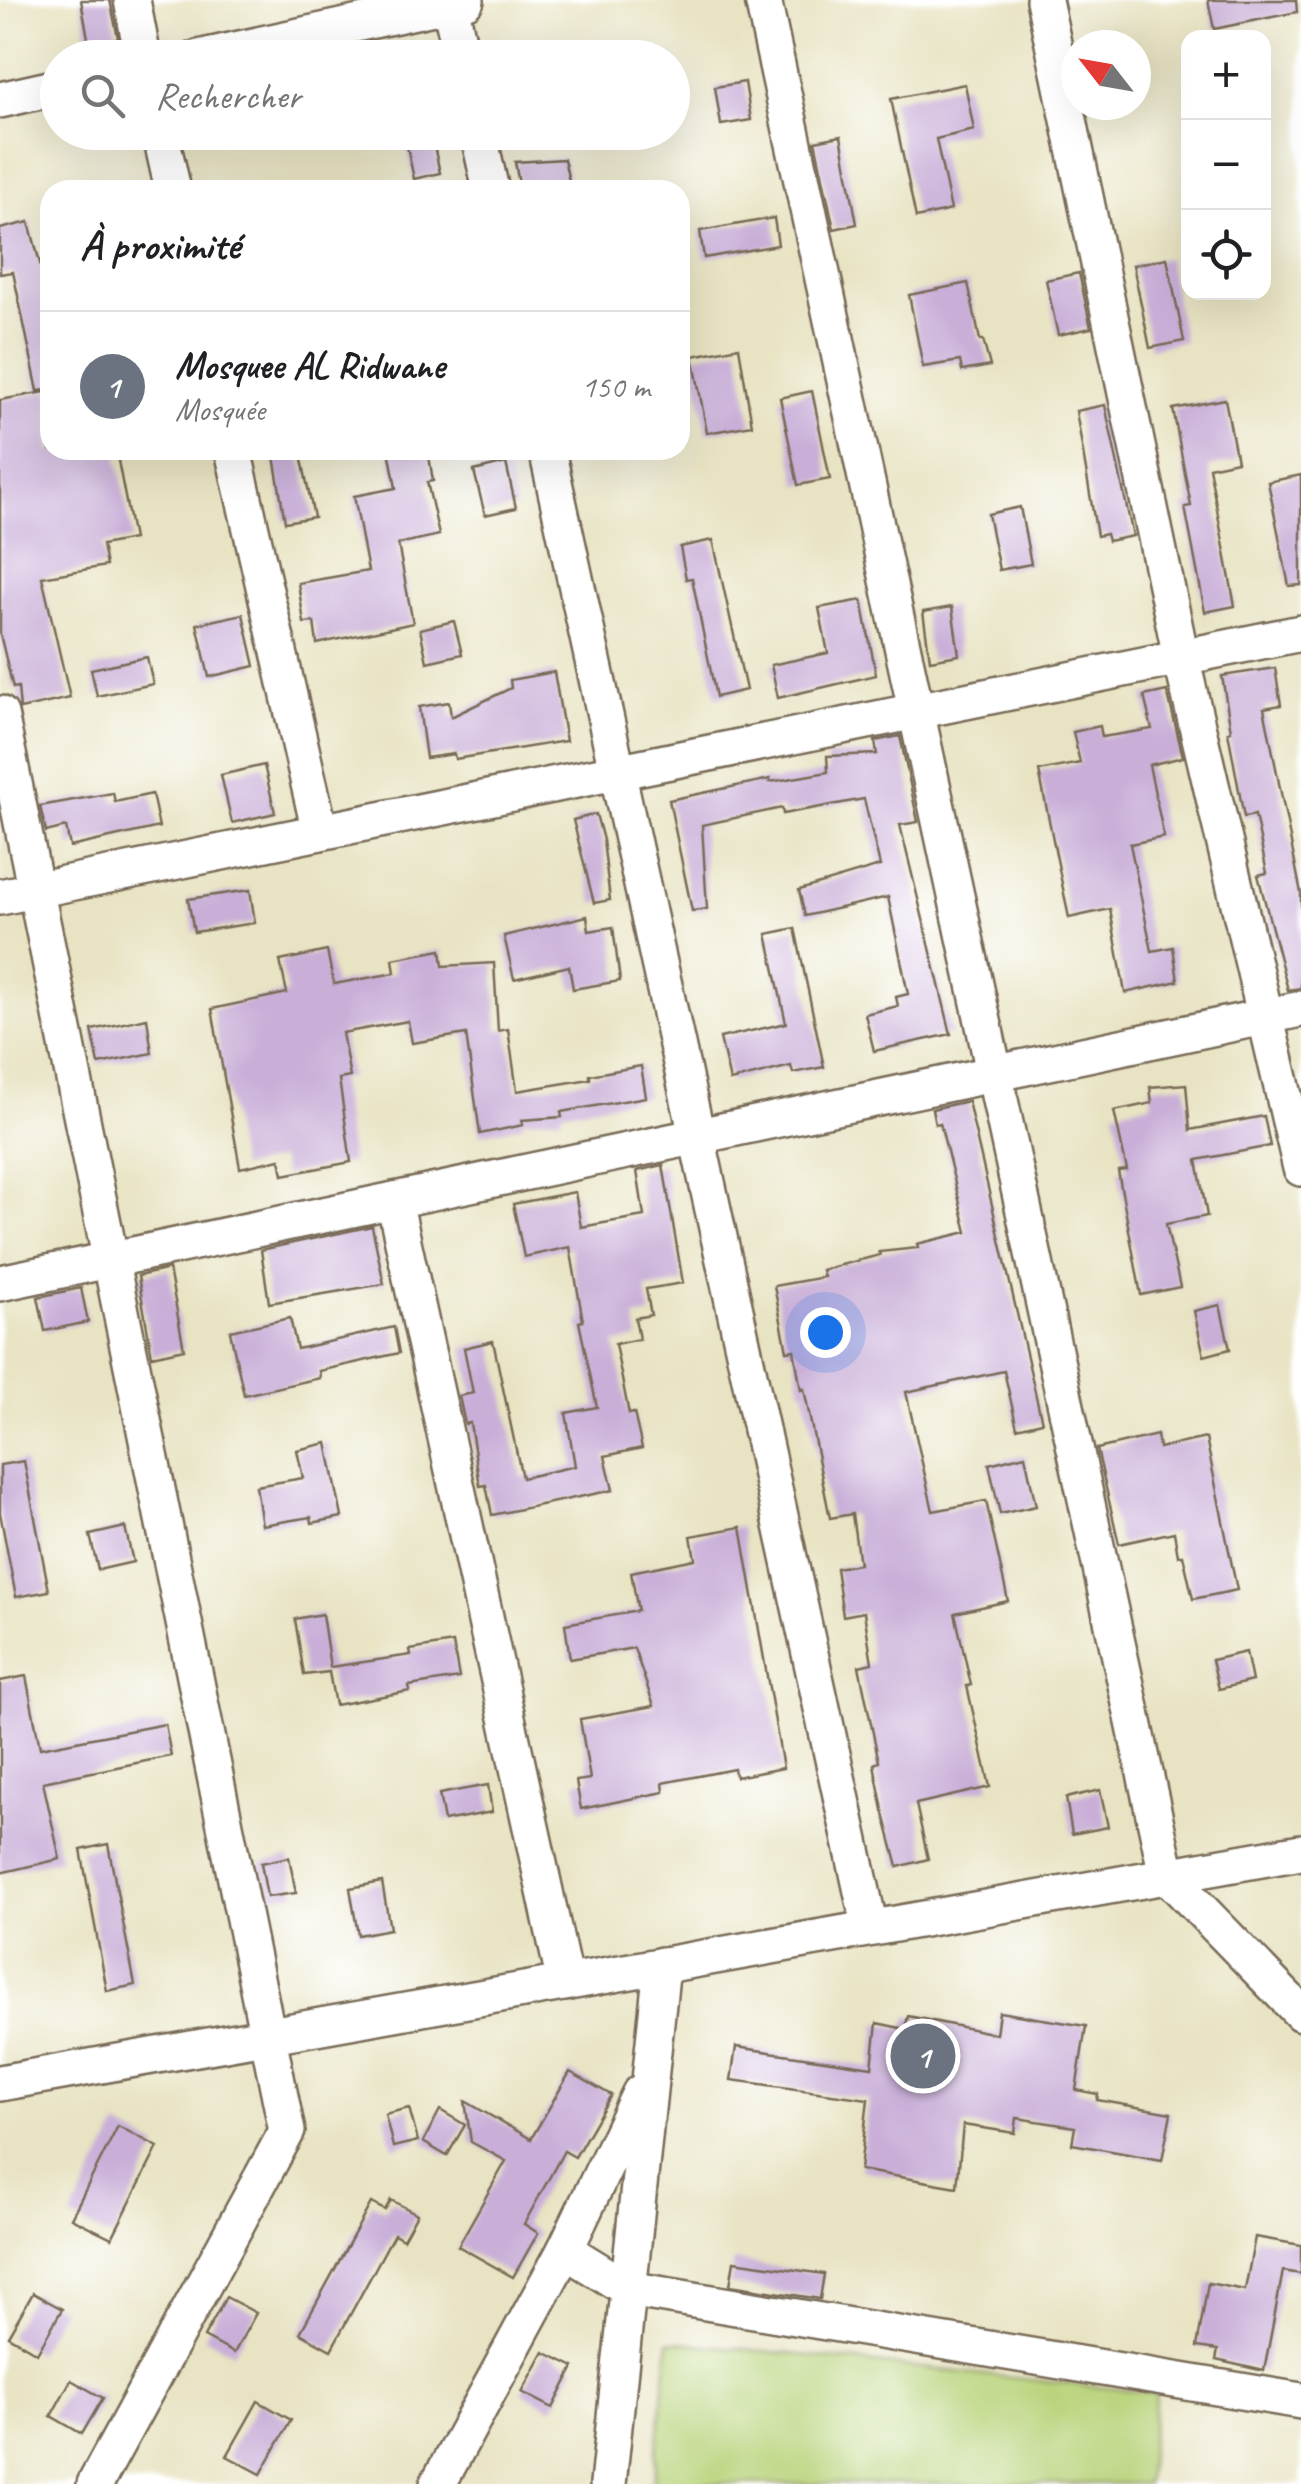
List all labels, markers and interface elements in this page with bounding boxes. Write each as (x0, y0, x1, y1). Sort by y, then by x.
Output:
north arrow (1061, 30, 1151, 120)
map controls (1181, 30, 1271, 300)
button: + (1181, 30, 1271, 120)
search box (40, 40, 690, 150)
icon: search (75, 68, 130, 123)
text: Rechercher (155, 72, 301, 119)
button: − (1181, 120, 1271, 210)
button: locate (1181, 210, 1271, 300)
text: À proximité (80, 219, 240, 272)
text: Mosquee AL Ridwane (175, 342, 445, 389)
text: 1 (105, 366, 120, 407)
text: 150 m (581, 366, 650, 407)
text: Mosquée (175, 389, 265, 430)
your location (800, 1307, 851, 1358)
pin: 1 (890, 2018, 956, 2094)

